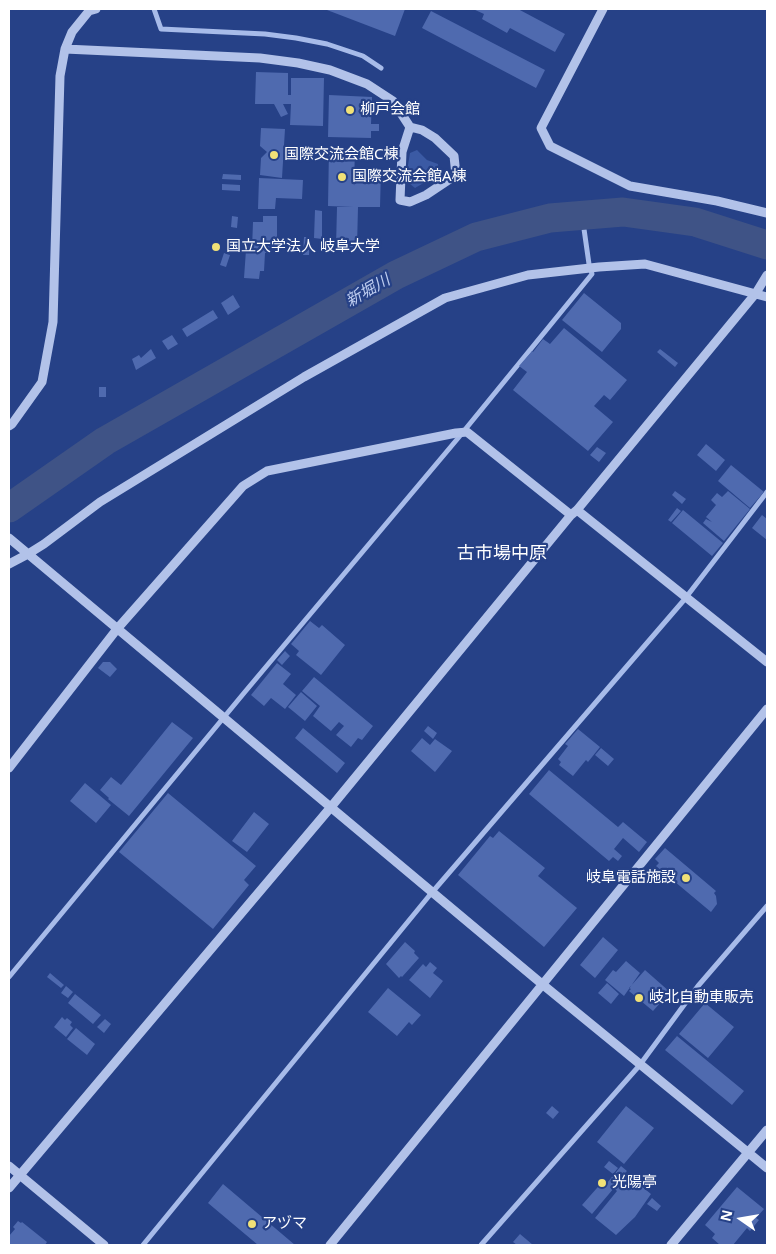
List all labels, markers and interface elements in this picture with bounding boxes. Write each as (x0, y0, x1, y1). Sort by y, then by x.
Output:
place label: 柳戸会館 (360, 101, 420, 119)
marker: 柳戸会館 (344, 104, 356, 116)
place label: 国際交流会館C棟 (284, 146, 398, 164)
marker: 国際交流会館C棟 (268, 149, 280, 161)
place label: 国際交流会館A棟 (352, 168, 467, 186)
marker: 国際交流会館A棟 (336, 171, 348, 183)
place label: 国立大学法人 岐阜大学 (226, 238, 380, 256)
marker: 国立大学法人 岐阜大学 (210, 241, 222, 253)
water label: 新堀川 (342, 271, 394, 311)
district label: 古市場中原 (457, 543, 547, 565)
place label: 岐阜電話施設 (586, 869, 676, 887)
marker: 岐阜電話施設 (680, 872, 692, 884)
place label: 岐北自動車販売 (649, 989, 754, 1007)
marker: 岐北自動車販売 (633, 992, 645, 1004)
place label: 光陽亭 (612, 1174, 657, 1192)
marker: 光陽亭 (596, 1177, 608, 1189)
north arrow (716, 1194, 766, 1244)
text: N (715, 1208, 736, 1223)
place label: アヅマ (262, 1215, 307, 1233)
marker: アヅマ (246, 1218, 258, 1230)

